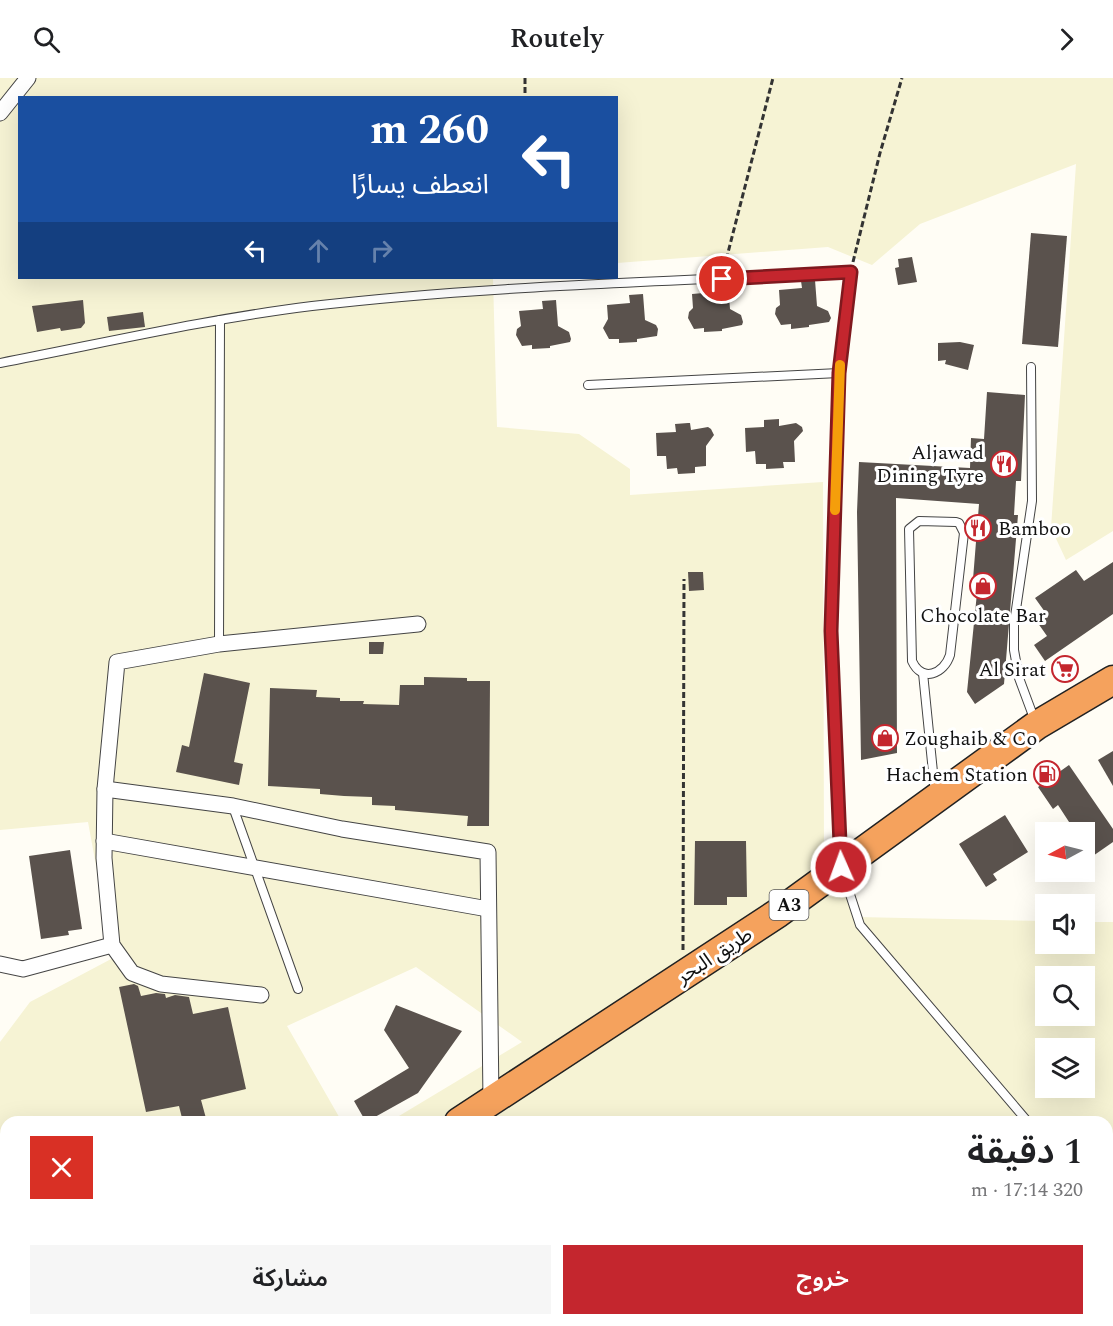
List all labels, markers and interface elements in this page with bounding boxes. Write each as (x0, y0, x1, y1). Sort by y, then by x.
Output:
text: Routely (510, 18, 603, 60)
icon: search (30, 23, 63, 56)
icon: forward (1050, 23, 1083, 56)
text: 260 m (370, 99, 489, 162)
icon: left (510, 120, 588, 198)
text: انعطف يسارًا (351, 164, 489, 206)
icon: left (239, 234, 272, 267)
icon: ahead (302, 234, 335, 267)
icon: right (365, 234, 398, 267)
pin (696, 253, 747, 304)
icon: arrive (705, 262, 738, 295)
place label: Aljawad Dining Tyre (876, 438, 984, 491)
restaurant icon: Aljawad Dining Tyre (989, 449, 1019, 479)
restaurant icon: Bamboo (963, 513, 993, 543)
place label: Bamboo (998, 514, 1071, 544)
shop icon: Chocolate Bar (968, 571, 998, 601)
place label: Chocolate Bar (920, 601, 1046, 631)
supermarket icon: Al Sirat (1050, 654, 1080, 684)
place label: Al Sirat (978, 655, 1046, 685)
shop icon: Zoughaib & Co (870, 723, 900, 753)
place label: Zoughaib & Co (904, 724, 1037, 754)
fuel station icon: Hachem Station (1032, 759, 1062, 789)
place label: Hachem Station (885, 760, 1028, 790)
north arrow (1035, 822, 1095, 882)
map controls (1035, 822, 1095, 1098)
position arrow (809, 835, 873, 899)
road number: A3 (770, 890, 808, 920)
button: sound (1035, 894, 1095, 954)
street label: طريق البحر (670, 920, 759, 992)
button: search (1035, 966, 1095, 1026)
button: layers (1035, 1038, 1095, 1098)
text: 1 دقيقة (967, 1125, 1083, 1180)
button: close (30, 1136, 93, 1199)
text: 320 m · 17:14 (971, 1175, 1083, 1205)
button: مشاركة (30, 1245, 551, 1314)
button: خروج (563, 1245, 1083, 1314)

